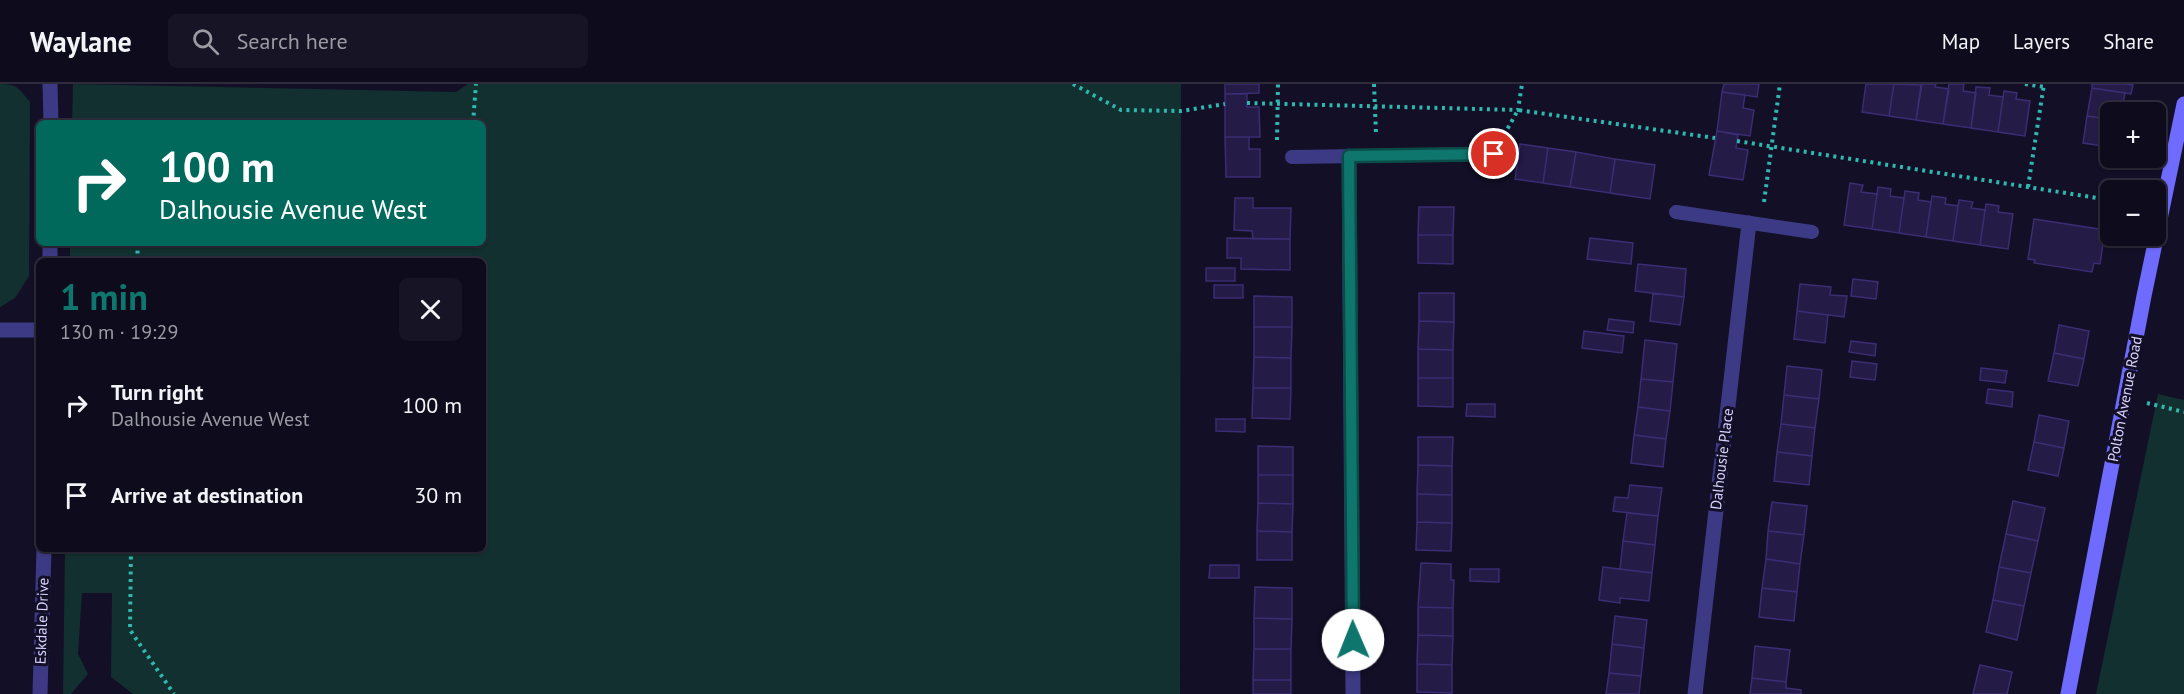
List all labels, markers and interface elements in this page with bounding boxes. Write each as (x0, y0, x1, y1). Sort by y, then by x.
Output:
search box (168, 14, 588, 68)
text: Waylane (30, 23, 132, 60)
icon: search (189, 25, 222, 58)
text: Search here (237, 27, 348, 55)
text: Map (1942, 28, 1980, 55)
text: Layers (2013, 28, 2070, 55)
text: Share (2103, 28, 2154, 55)
map controls (2100, 102, 2166, 246)
button: + (2100, 102, 2166, 168)
pin (1468, 128, 1519, 179)
icon: arrive (1477, 137, 1510, 170)
text: 100 m (159, 139, 275, 194)
icon: right (60, 144, 138, 222)
button: − (2100, 180, 2166, 246)
text: Dalhousie Avenue West (159, 192, 427, 226)
text: 1 min (60, 273, 148, 320)
button: close (399, 278, 462, 341)
text: 130 m · 19:29 (60, 319, 178, 345)
street label: Polton Avenue Road (2103, 334, 2146, 463)
text: Turn right (111, 378, 203, 406)
icon: right (60, 389, 93, 422)
text: 100 m (402, 391, 462, 419)
text: Dalhousie Avenue West (111, 406, 309, 432)
street label: Dalhousie Place (1706, 407, 1737, 511)
icon: arrive (60, 479, 93, 512)
text: Arrive at destination (111, 481, 303, 509)
text: 30 m (414, 481, 462, 509)
street label: Eskdale Drive (30, 577, 53, 665)
position arrow (1321, 608, 1385, 672)

